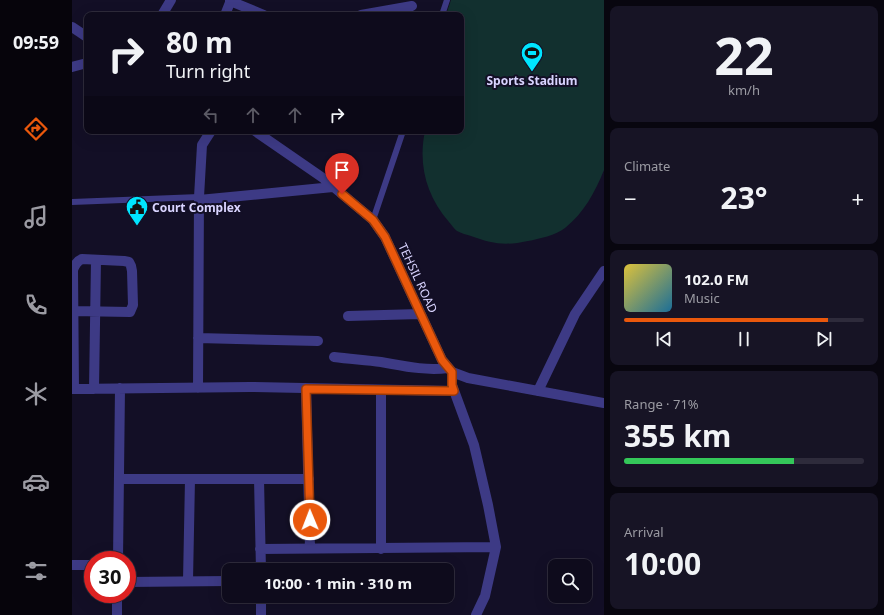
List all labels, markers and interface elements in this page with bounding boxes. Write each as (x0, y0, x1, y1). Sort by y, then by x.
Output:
text: 22 (714, 19, 774, 90)
text: 80 m (166, 23, 233, 61)
icon: right (100, 28, 152, 80)
text: 09:59 (13, 30, 59, 54)
sports icon: Sports Stadium (519, 40, 545, 73)
text: Turn right (166, 59, 250, 83)
place label: Sports Stadium (486, 72, 578, 89)
text: km/h (728, 81, 760, 99)
icon: left (200, 104, 222, 126)
icon: ahead (242, 104, 264, 126)
icon: ahead (284, 104, 306, 126)
icon: right (326, 104, 348, 126)
icon: directions (22, 115, 50, 143)
pin (325, 153, 359, 194)
text: Climate (624, 157, 670, 175)
icon: arrive (331, 159, 353, 181)
text: 23° (720, 177, 768, 218)
text: − (624, 183, 637, 213)
text: + (851, 183, 864, 213)
public building icon: Court Complex (124, 194, 150, 227)
place label: Court Complex (152, 199, 241, 216)
icon: music (22, 203, 50, 231)
street label: TEHSIL ROAD (394, 240, 442, 316)
text: 102.0 FM (684, 269, 749, 289)
text: Music (684, 289, 720, 307)
icon: phone (22, 291, 50, 319)
icon: previous (653, 328, 675, 350)
icon: pause (733, 328, 755, 350)
icon: next (813, 328, 835, 350)
icon: climate (22, 380, 50, 408)
text: Range · 71% (624, 395, 699, 413)
text: 355 km (624, 415, 731, 456)
icon: car (22, 468, 50, 496)
position arrow (289, 499, 331, 541)
text: Arrival (624, 523, 664, 541)
text: 10:00 (624, 543, 701, 584)
speed limit sign: 30 (84, 551, 136, 603)
icon: filters (22, 557, 50, 585)
map controls (548, 559, 592, 603)
button: search (548, 559, 592, 603)
text: 10:00 · 1 min · 310 m (264, 573, 412, 593)

